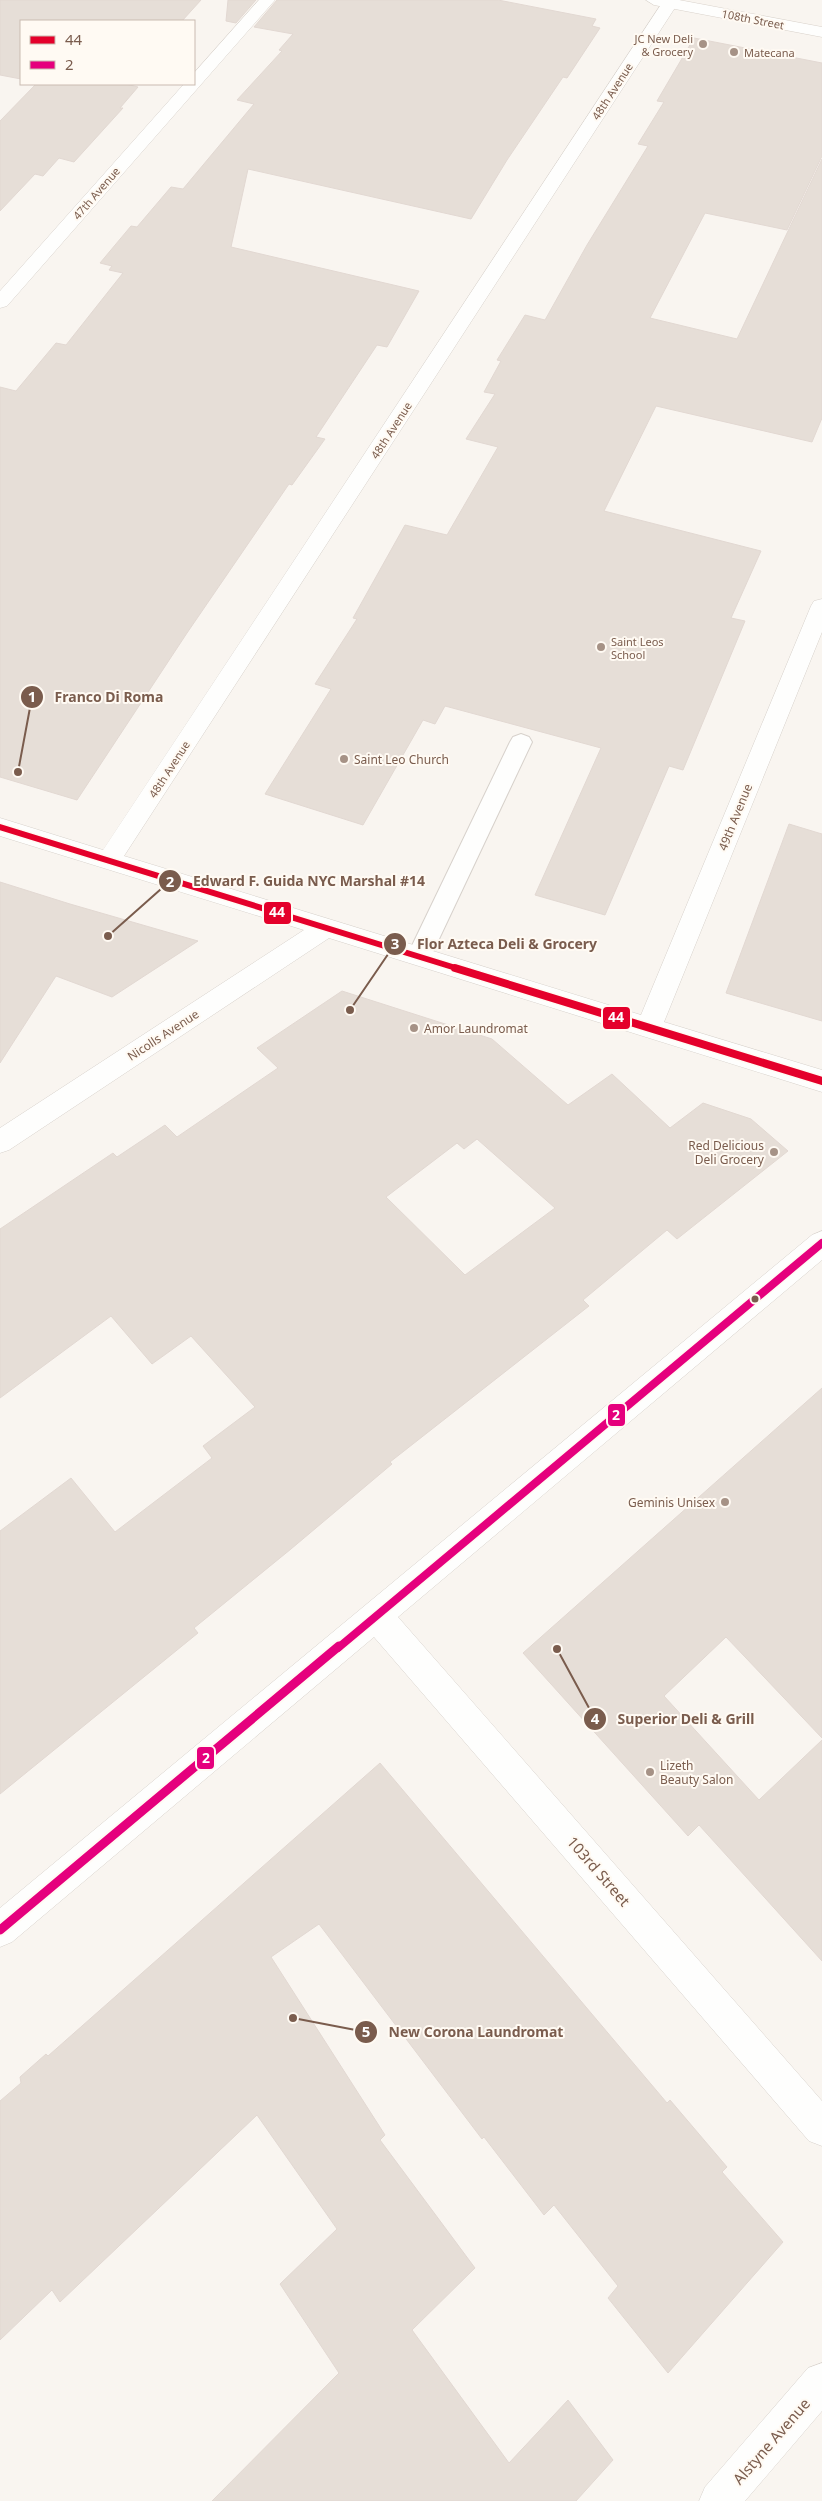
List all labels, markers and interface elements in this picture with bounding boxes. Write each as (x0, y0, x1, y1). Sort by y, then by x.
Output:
street label: 108th Street (721, 6, 785, 32)
legend (20, 20, 195, 85)
text: 44 (65, 29, 83, 49)
place label: JC New Deli & Grocery (633, 31, 693, 59)
marker: JC New Deli & Grocery (697, 38, 709, 50)
place label: Matecana (744, 45, 795, 60)
marker: Matecana (728, 46, 740, 58)
text: 2 (65, 54, 74, 74)
street label: 48th Avenue (588, 60, 636, 122)
street label: 47th Avenue (69, 164, 123, 222)
street label: 48th Avenue (367, 399, 415, 461)
place label: Saint Leos School (611, 634, 664, 662)
marker: Saint Leos School (595, 641, 607, 653)
callout: Franco Di Roma (19, 682, 173, 711)
text: 1 (28, 686, 36, 706)
text: Franco Di Roma (55, 687, 163, 706)
street label: 48th Avenue (145, 738, 193, 800)
place label: Saint Leo Church (354, 751, 449, 768)
marker: Saint Leo Church (338, 753, 350, 765)
street label: 49th Avenue (714, 781, 756, 853)
callout: Edward F. Guida NYC Marshal #14 (158, 867, 435, 896)
text: 2 (166, 871, 175, 891)
text: Edward F. Guida NYC Marshal #14 (193, 871, 425, 890)
line badge: 44 (263, 901, 292, 925)
text: 44 (269, 902, 285, 921)
callout: Flor Azteca Deli & Grocery (382, 929, 607, 958)
text: 3 (391, 933, 399, 953)
text: Flor Azteca Deli & Grocery (417, 934, 597, 953)
street label: Nicolls Avenue (124, 1005, 202, 1065)
line badge: 44 (602, 1006, 631, 1030)
text: 44 (608, 1007, 624, 1026)
place label: Amor Laundromat (424, 1020, 528, 1037)
marker: Amor Laundromat (408, 1022, 420, 1034)
place label: Red Delicious Deli Grocery (688, 1137, 765, 1168)
marker: Red Delicious Deli Grocery (768, 1146, 780, 1158)
unlabelled marker (750, 1294, 760, 1304)
line badge: 2 (607, 1403, 626, 1427)
text: 2 (612, 1405, 620, 1424)
place label: Geminis Unisex (628, 1494, 716, 1511)
marker: Geminis Unisex (719, 1496, 731, 1508)
callout: Superior Deli & Grill (583, 1704, 764, 1733)
text: 4 (591, 1708, 600, 1728)
text: Superior Deli & Grill (618, 1709, 754, 1728)
line badge: 2 (196, 1746, 215, 1770)
text: 2 (202, 1748, 210, 1767)
place label: Lizeth Beauty Salon (660, 1757, 733, 1788)
marker: Lizeth Beauty Salon (644, 1766, 656, 1778)
street label: 103rd Street (563, 1832, 635, 1911)
callout: New Corona Laundromat (353, 2017, 573, 2046)
text: 5 (362, 2021, 370, 2041)
text: New Corona Laundromat (389, 2022, 563, 2041)
street label: Alstyne Avenue (728, 2394, 814, 2488)

